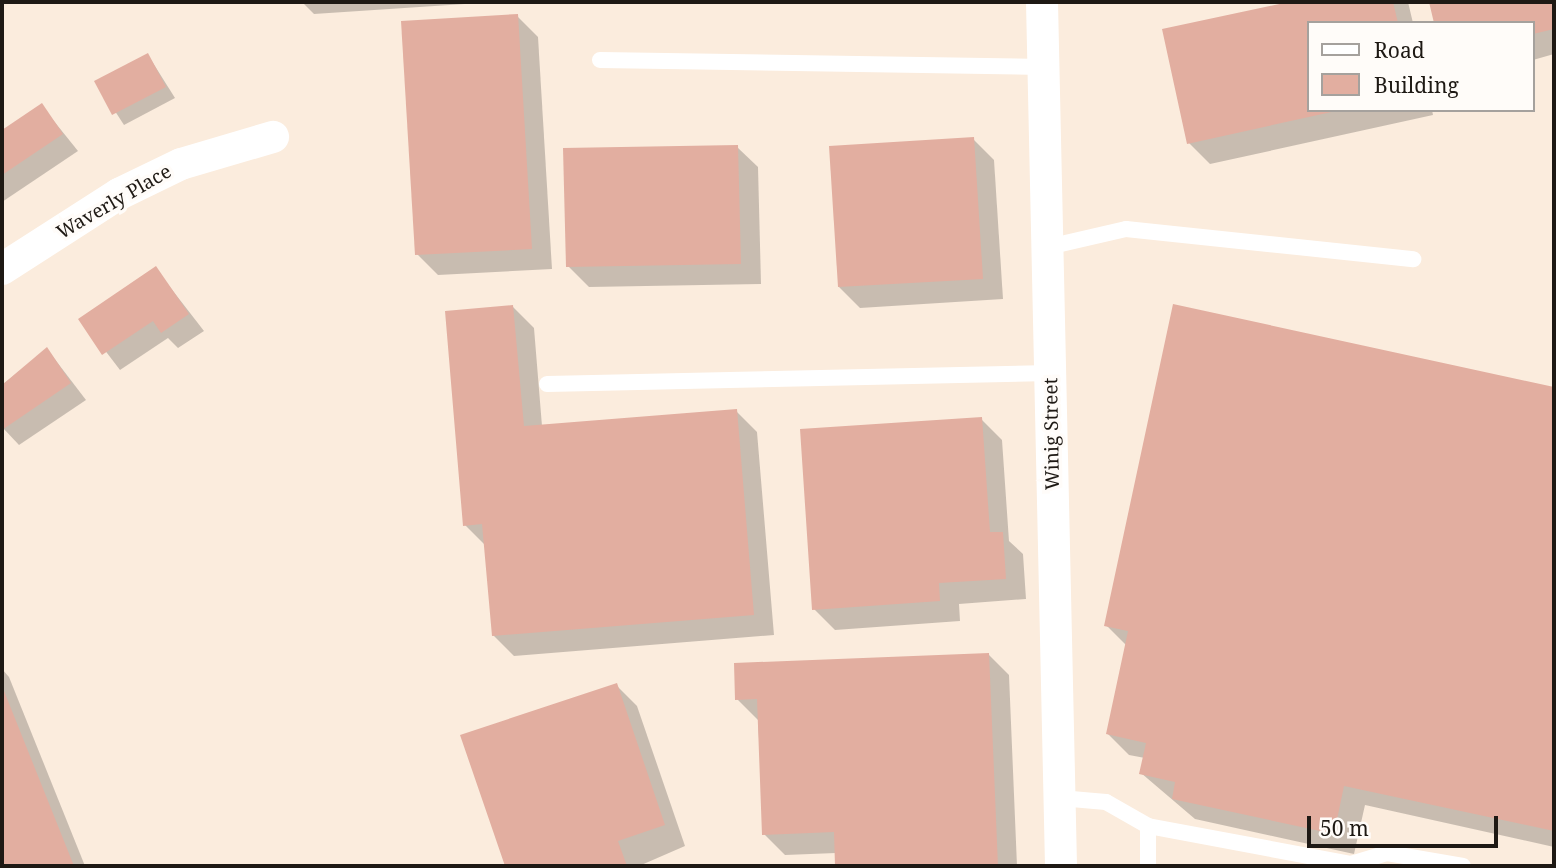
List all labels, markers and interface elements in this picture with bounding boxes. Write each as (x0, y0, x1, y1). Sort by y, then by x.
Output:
legend (1308, 21, 1535, 112)
text: Road (1374, 36, 1425, 64)
text: Building (1374, 71, 1459, 99)
street label: Waverly Place (53, 160, 175, 244)
street label: Winig Street (1040, 378, 1064, 490)
scale bar (1311, 802, 1502, 846)
text: 50 m (1320, 814, 1369, 842)

